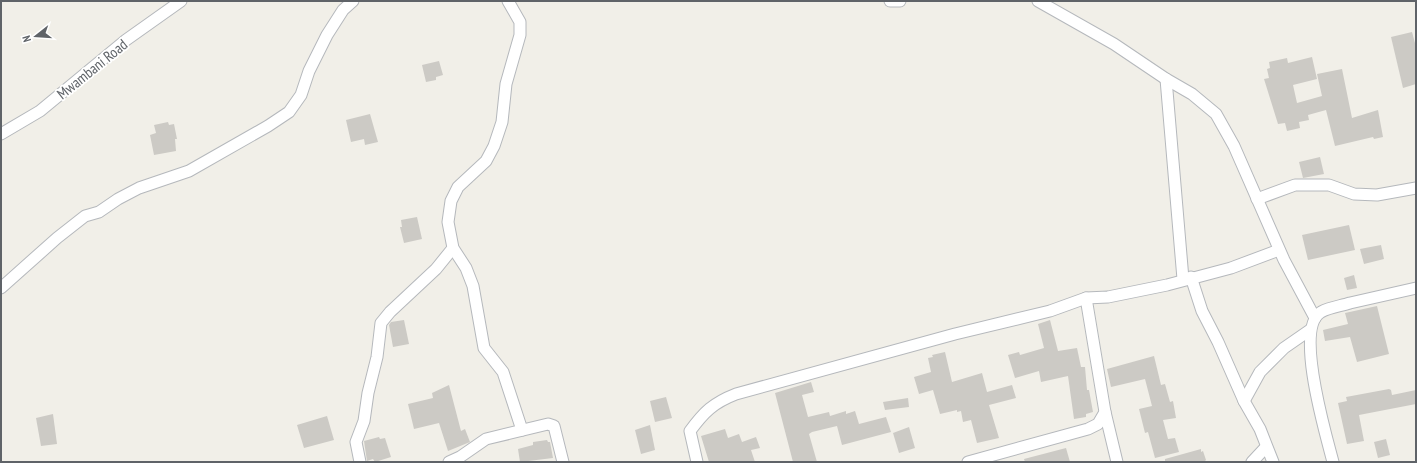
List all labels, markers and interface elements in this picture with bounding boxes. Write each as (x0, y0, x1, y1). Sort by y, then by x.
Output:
north arrow (16, 16, 56, 56)
text: N (19, 34, 34, 44)
street label: Mwambani Road (53, 35, 131, 103)

